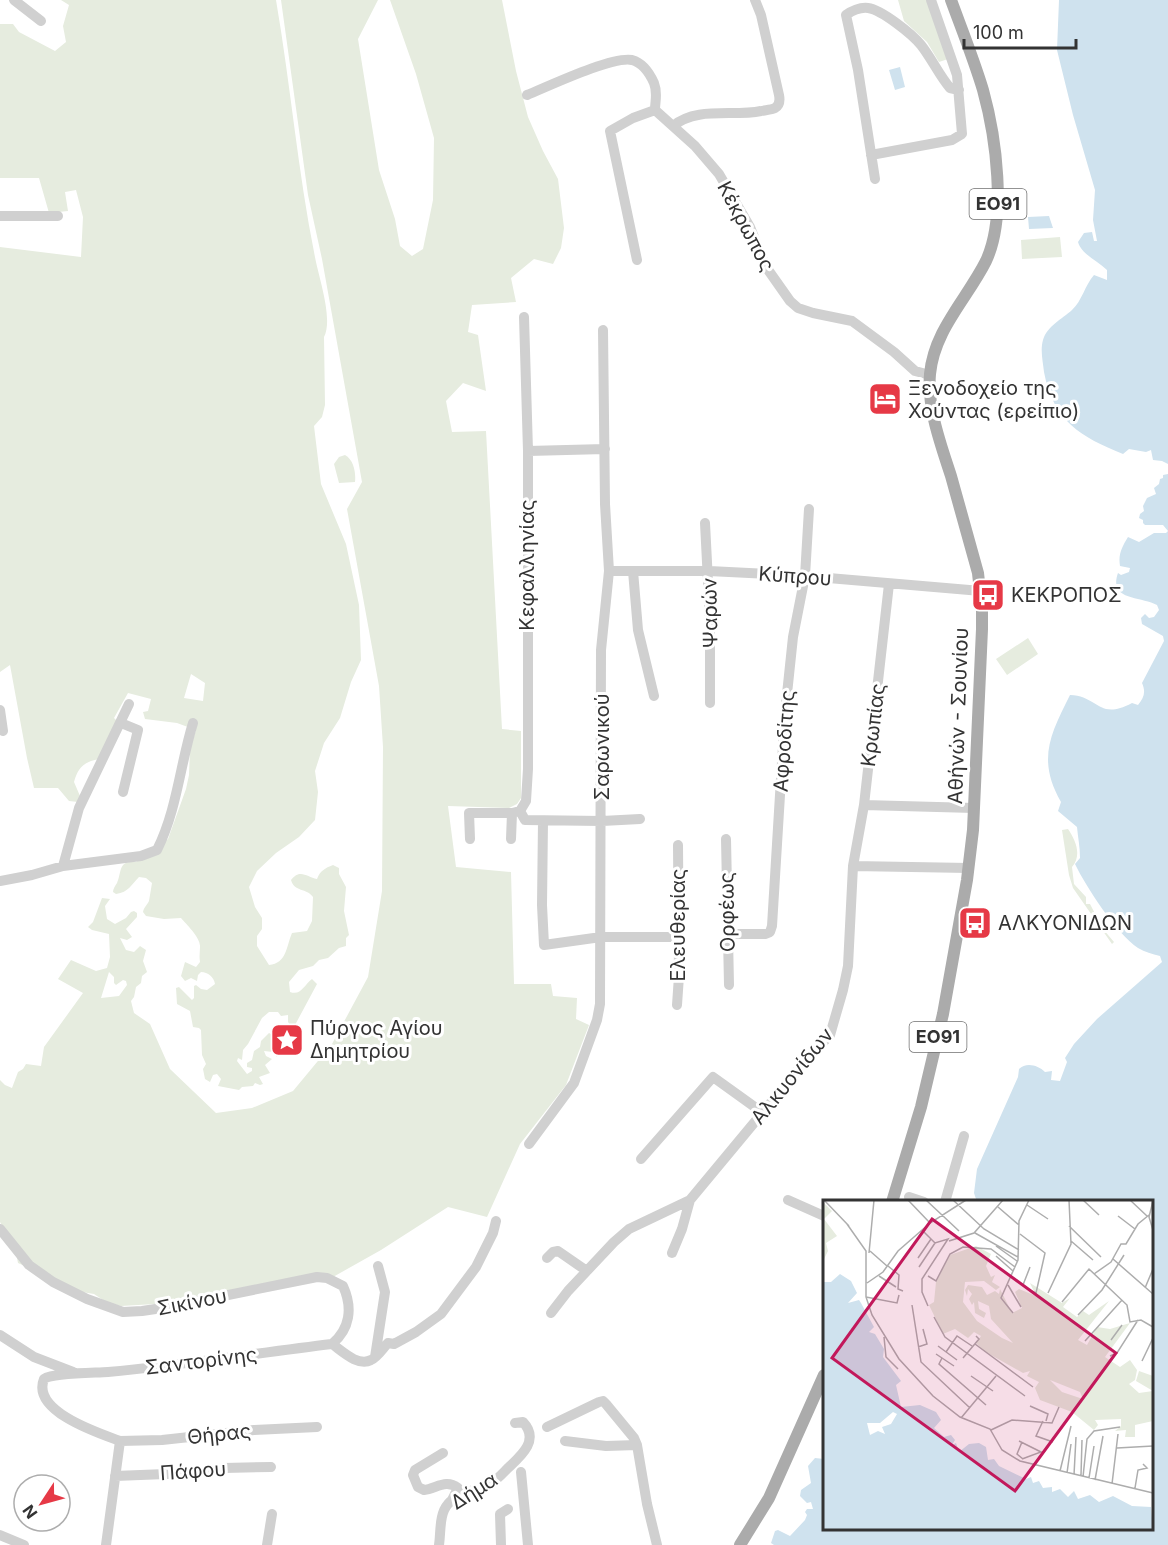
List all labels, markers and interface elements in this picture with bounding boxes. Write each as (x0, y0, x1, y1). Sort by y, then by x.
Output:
scale bar (964, 12, 1076, 50)
text: 100 m (973, 22, 1024, 43)
street label: Κέκρωπος (712, 177, 780, 275)
road number: ΕΟ91 (970, 189, 1026, 219)
place label: Ξενοδοχείο της Χούντας (ερείπιο) (908, 376, 1079, 423)
hotel icon: Ξενοδοχείο της Χούντας (ερείπιο) (867, 381, 903, 417)
street label: Κεφαλληνίας (515, 499, 539, 631)
street label: Κύπρου (758, 561, 832, 591)
street label: Ψαρών (697, 577, 723, 649)
bus stop icon: ΚΕΚΡΟΠΟΣ (970, 577, 1006, 613)
place label: ΚΕΚΡΟΠΟΣ (1011, 583, 1122, 607)
street label: Αθήνών - Σουνίου (943, 627, 973, 805)
street label: Κρωπίας (856, 682, 890, 768)
street label: Αφροδίτης (768, 689, 800, 793)
street label: Σαρωνικού (590, 694, 614, 800)
street label: Ελευθερίας (666, 868, 690, 982)
street label: Ορφέως (714, 872, 740, 952)
bus stop icon: ΑΛΚΥΟΝΙΔΩΝ (957, 905, 993, 941)
place label: ΑΛΚΥΟΝΙΔΩΝ (998, 911, 1132, 935)
place label: Πύργος Αγίου Δημητρίου (310, 1016, 443, 1063)
place icon: Πύργος Αγίου Δημητρίου (269, 1022, 305, 1058)
road number: ΕΟ91 (910, 1022, 966, 1052)
street label: Αλκυονίδων (746, 1023, 838, 1129)
inset map (823, 1200, 1153, 1530)
street label: Σικίνου (155, 1283, 229, 1321)
street label: Σαντορίνης (144, 1342, 258, 1380)
street label: Θήρας (186, 1419, 252, 1449)
street label: Πάφου (159, 1457, 227, 1485)
street label: Δήμα (446, 1467, 502, 1515)
north arrow (12, 1473, 72, 1533)
text: N (18, 1501, 42, 1523)

